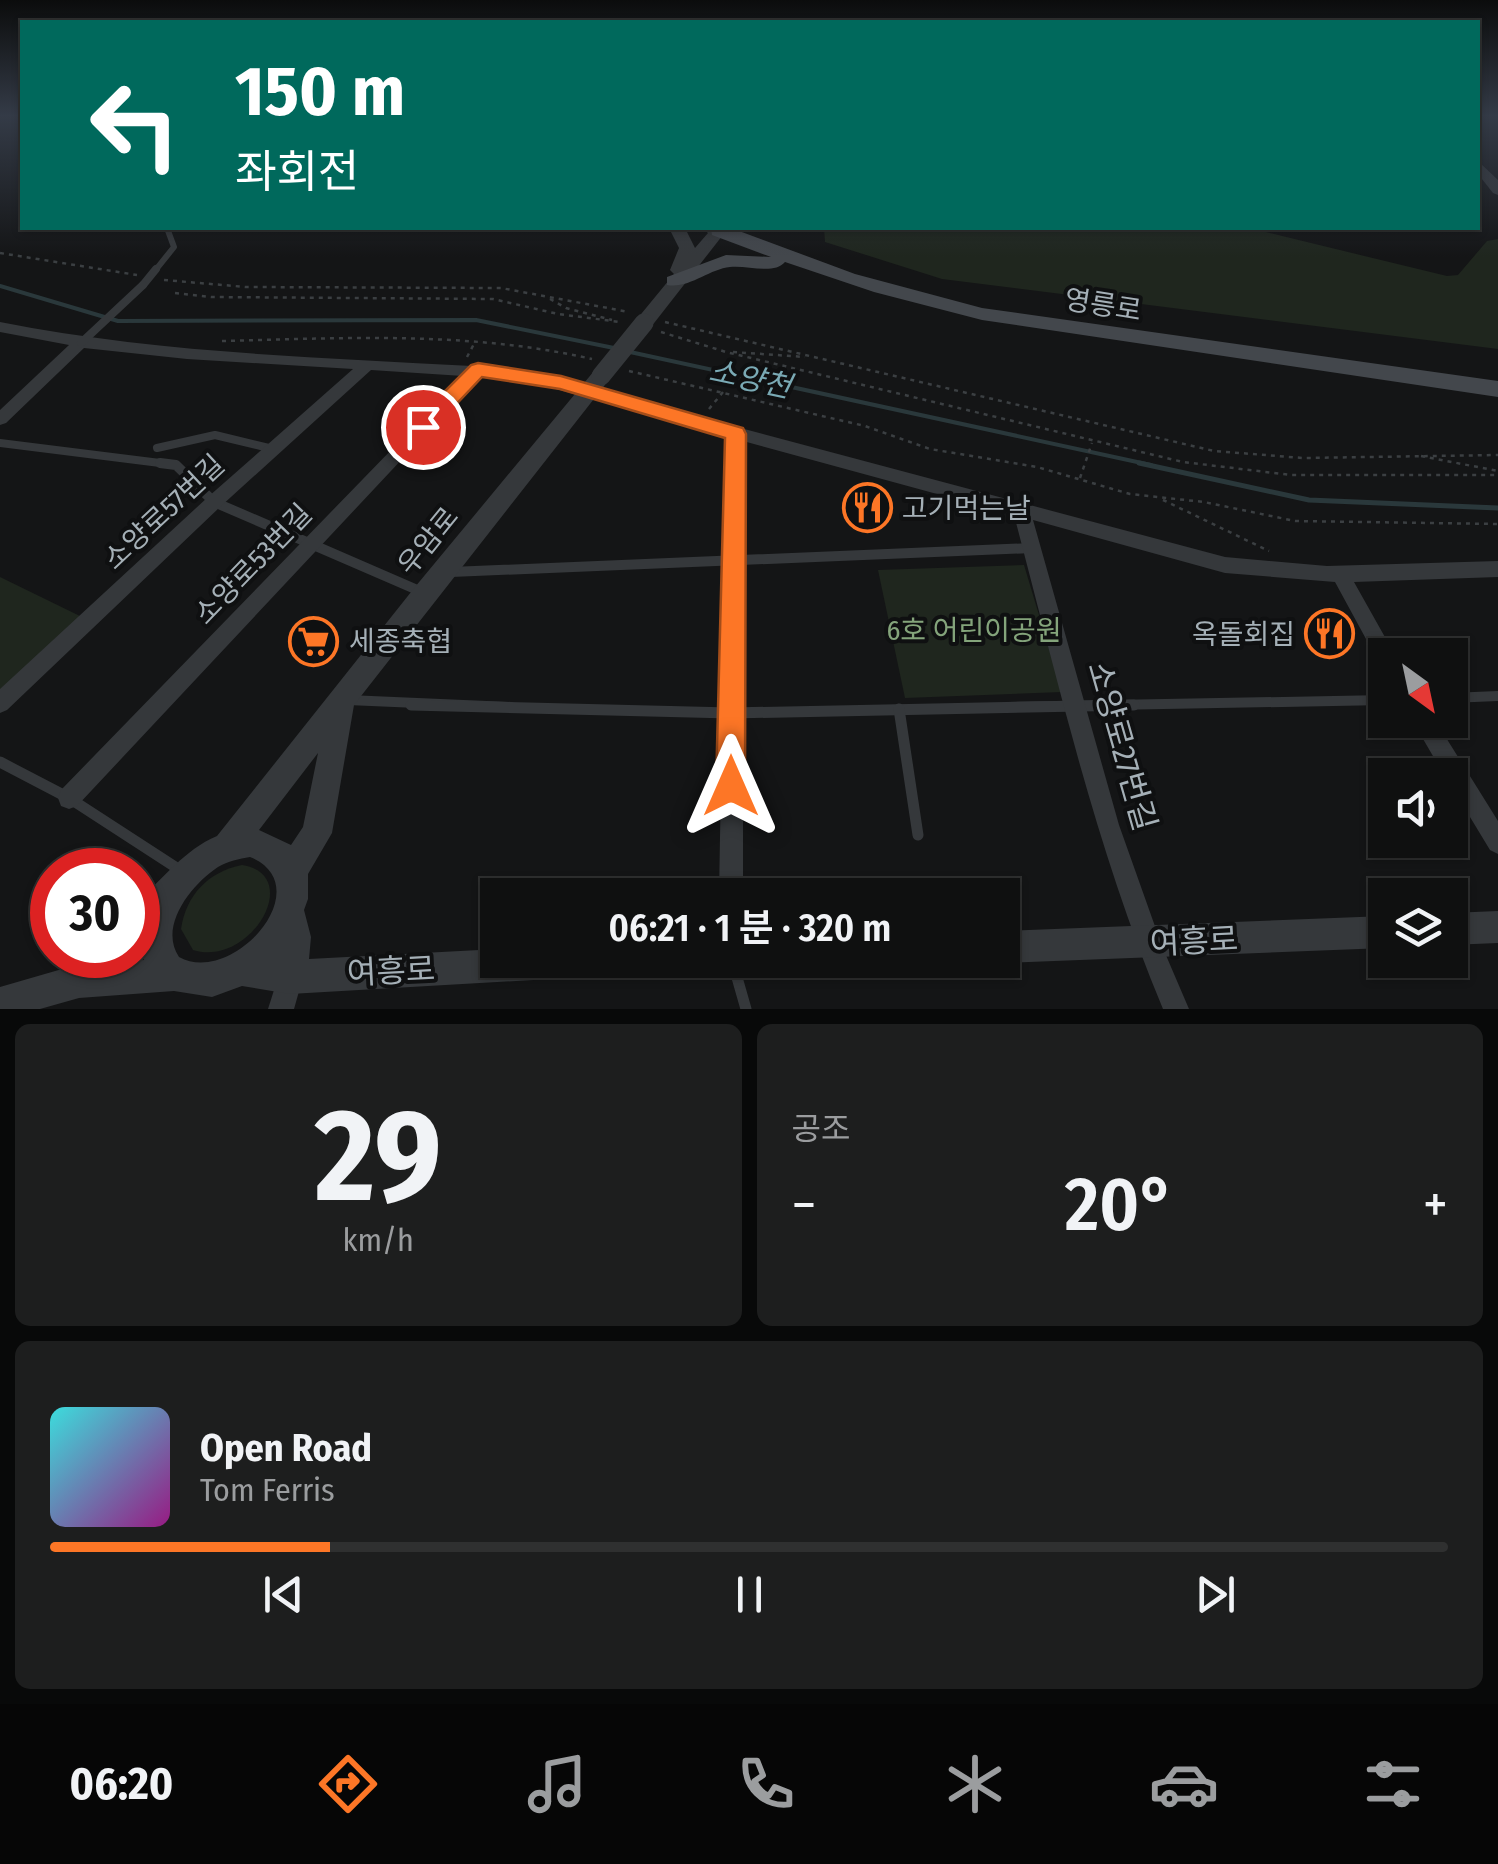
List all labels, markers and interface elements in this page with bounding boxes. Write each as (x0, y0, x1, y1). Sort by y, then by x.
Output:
text: 150 m (235, 50, 405, 134)
icon: left (70, 60, 200, 190)
text: 좌회전 (235, 145, 359, 199)
street label: 영릉로 (1062, 283, 1144, 327)
water label: 소양천 (706, 353, 798, 406)
pin (381, 385, 466, 470)
icon: arrive (396, 400, 451, 455)
street label: 소양로57번길 (97, 448, 231, 576)
restaurant icon: 고기먹는날 (841, 482, 893, 534)
place label: 고기먹는날 (902, 492, 1031, 525)
street label: 소양로53번길 (188, 497, 318, 631)
street label: 우암로 (391, 501, 465, 581)
restaurant icon: 옥돌회집 (1304, 608, 1356, 660)
park label: 6호 어린이공원 (886, 614, 1062, 647)
supermarket icon: 세종축협 (288, 615, 340, 667)
place label: 옥돌회집 (1192, 618, 1295, 651)
place label: 세종축협 (349, 625, 452, 658)
north arrow (1368, 638, 1468, 738)
map controls (1368, 638, 1468, 978)
street label: 소양로27번길 (1080, 657, 1164, 835)
position arrow (679, 734, 783, 838)
button: sound (1368, 758, 1468, 858)
speed limit sign: 30 (30, 848, 160, 978)
button: layers (1368, 878, 1468, 978)
text: 06:21 · 1 분 · 320 m (609, 905, 891, 951)
street label: 여흥로 (1149, 920, 1239, 962)
street label: 여흥로 (346, 950, 436, 992)
text: 29 (315, 1078, 442, 1234)
text: 공조 (792, 1110, 850, 1148)
text: 20° (1065, 1160, 1175, 1250)
text: − (792, 1172, 816, 1238)
text: + (1423, 1172, 1448, 1238)
text: km/h (343, 1221, 414, 1259)
text: Open Road (200, 1425, 372, 1471)
text: Tom Ferris (200, 1471, 335, 1509)
icon: previous (256, 1567, 311, 1622)
icon: pause (722, 1567, 777, 1622)
icon: next (1188, 1567, 1243, 1622)
icon: directions (313, 1749, 383, 1819)
icon: music (522, 1749, 592, 1819)
icon: phone (731, 1749, 801, 1819)
icon: climate (940, 1749, 1010, 1819)
icon: car (1149, 1749, 1219, 1819)
icon: filters (1358, 1749, 1428, 1819)
text: 06:20 (70, 1757, 173, 1811)

